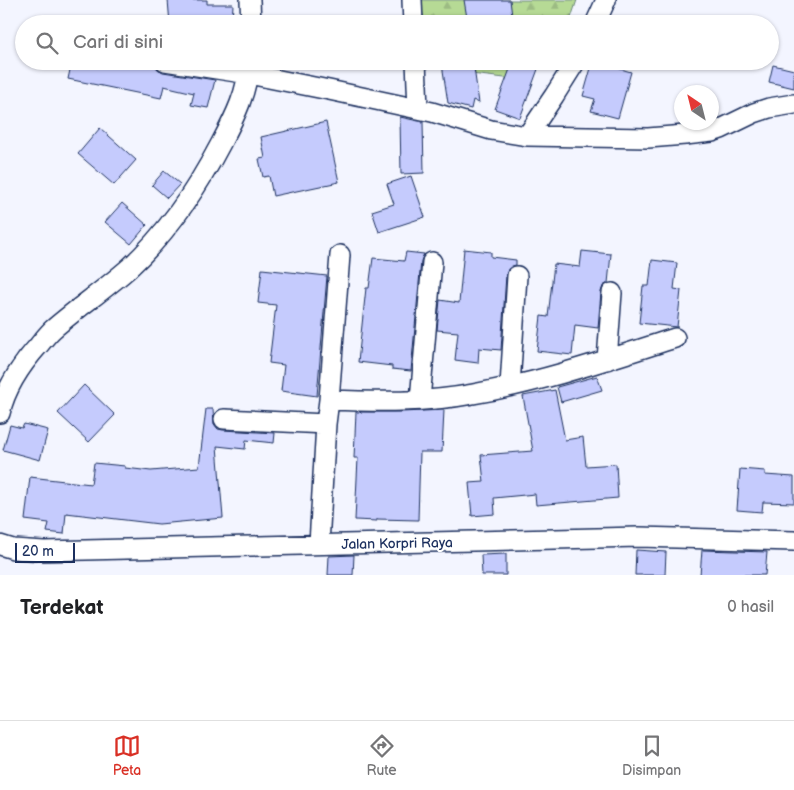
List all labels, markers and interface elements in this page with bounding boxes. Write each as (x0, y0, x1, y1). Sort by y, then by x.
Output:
search box (15, 15, 779, 70)
icon: search (33, 29, 61, 57)
text: Cari di sini (73, 31, 163, 54)
north arrow (674, 85, 719, 130)
street label: Jalan Korpri Raya (341, 534, 453, 553)
scale bar (15, 540, 75, 563)
text: 20 m (22, 543, 54, 560)
text: Terdekat (20, 595, 104, 620)
text: 0 hasil (727, 598, 774, 617)
tab: Peta (113, 732, 141, 779)
tab: Rute (367, 732, 397, 779)
tab: Disimpan (622, 732, 681, 779)

